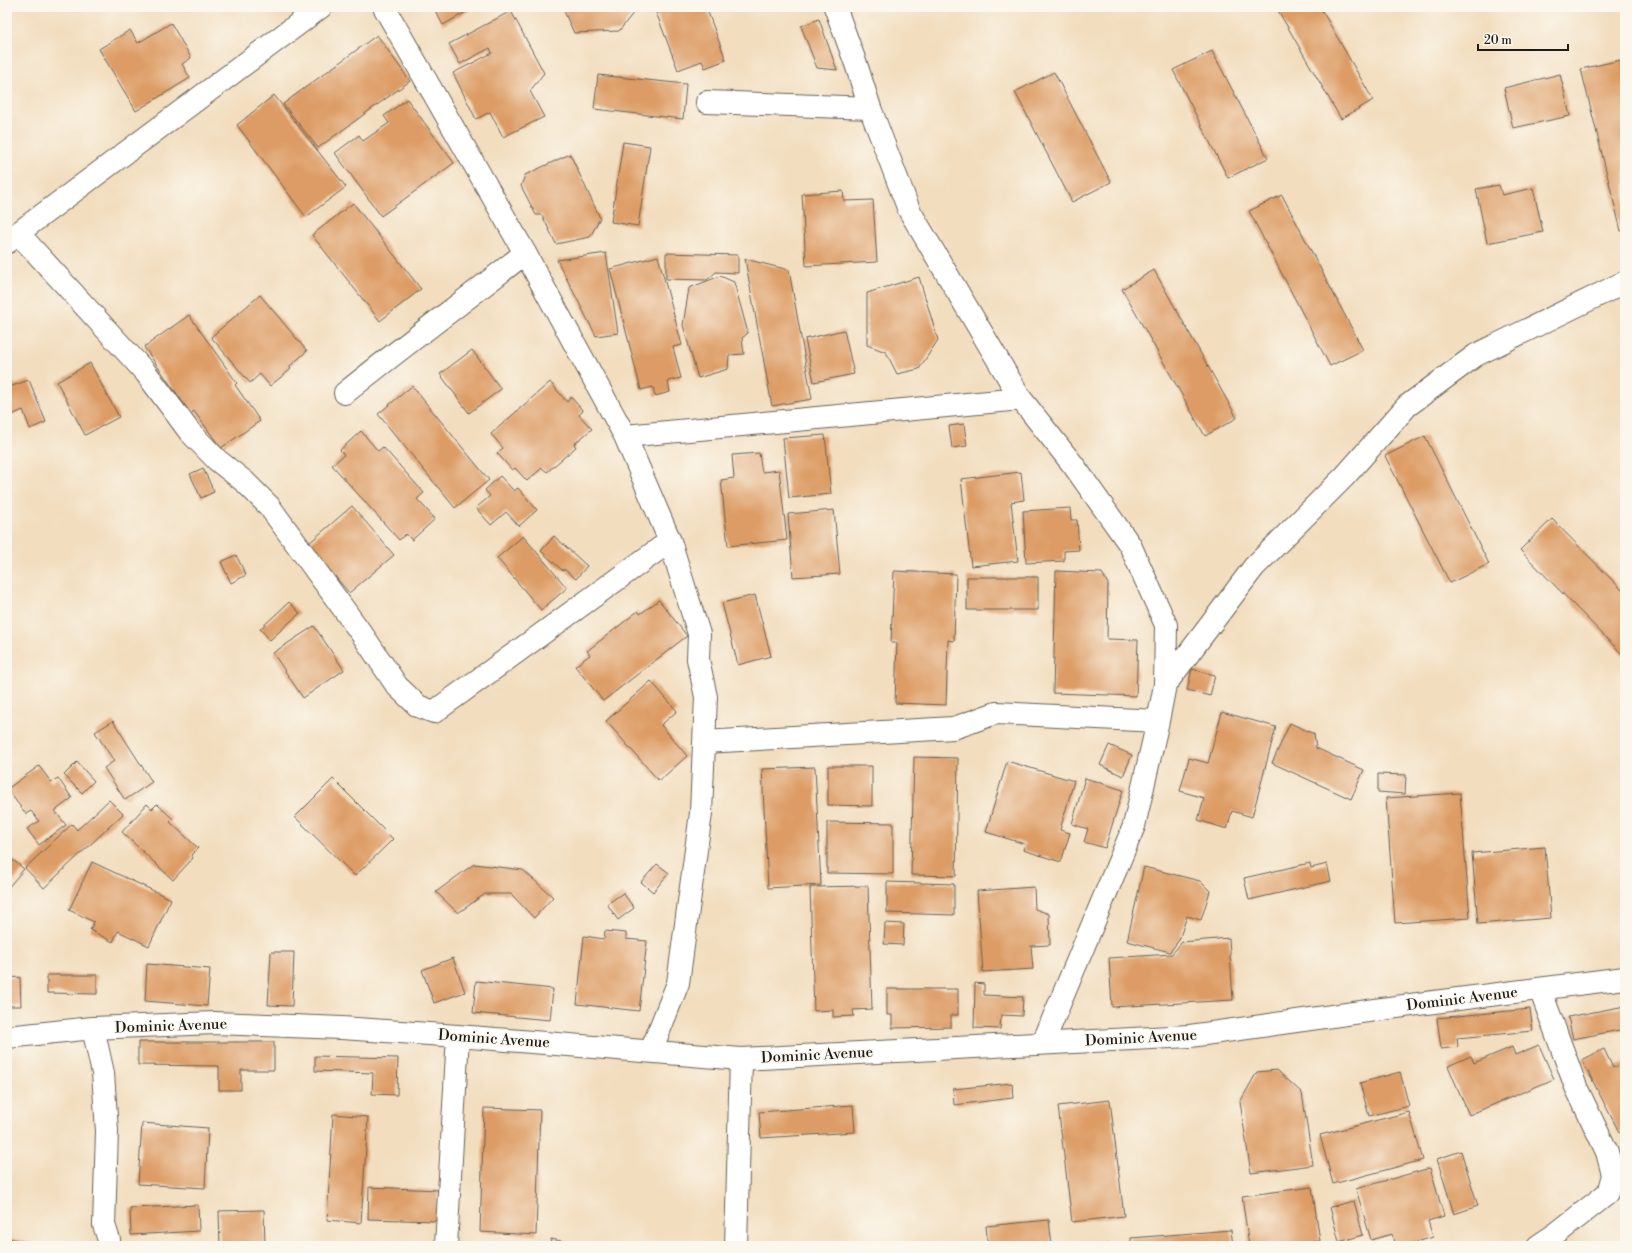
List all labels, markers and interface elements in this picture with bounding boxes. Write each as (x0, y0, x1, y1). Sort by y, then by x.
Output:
scale bar (1478, 26, 1568, 52)
text: 20 m (1484, 33, 1512, 48)
street label: Dominic Avenue (1405, 983, 1519, 1015)
street label: Dominic Avenue (115, 1015, 227, 1037)
street label: Dominic Avenue (437, 1026, 551, 1052)
street label: Dominic Avenue (1084, 1026, 1198, 1050)
street label: Dominic Avenue (760, 1043, 874, 1067)

